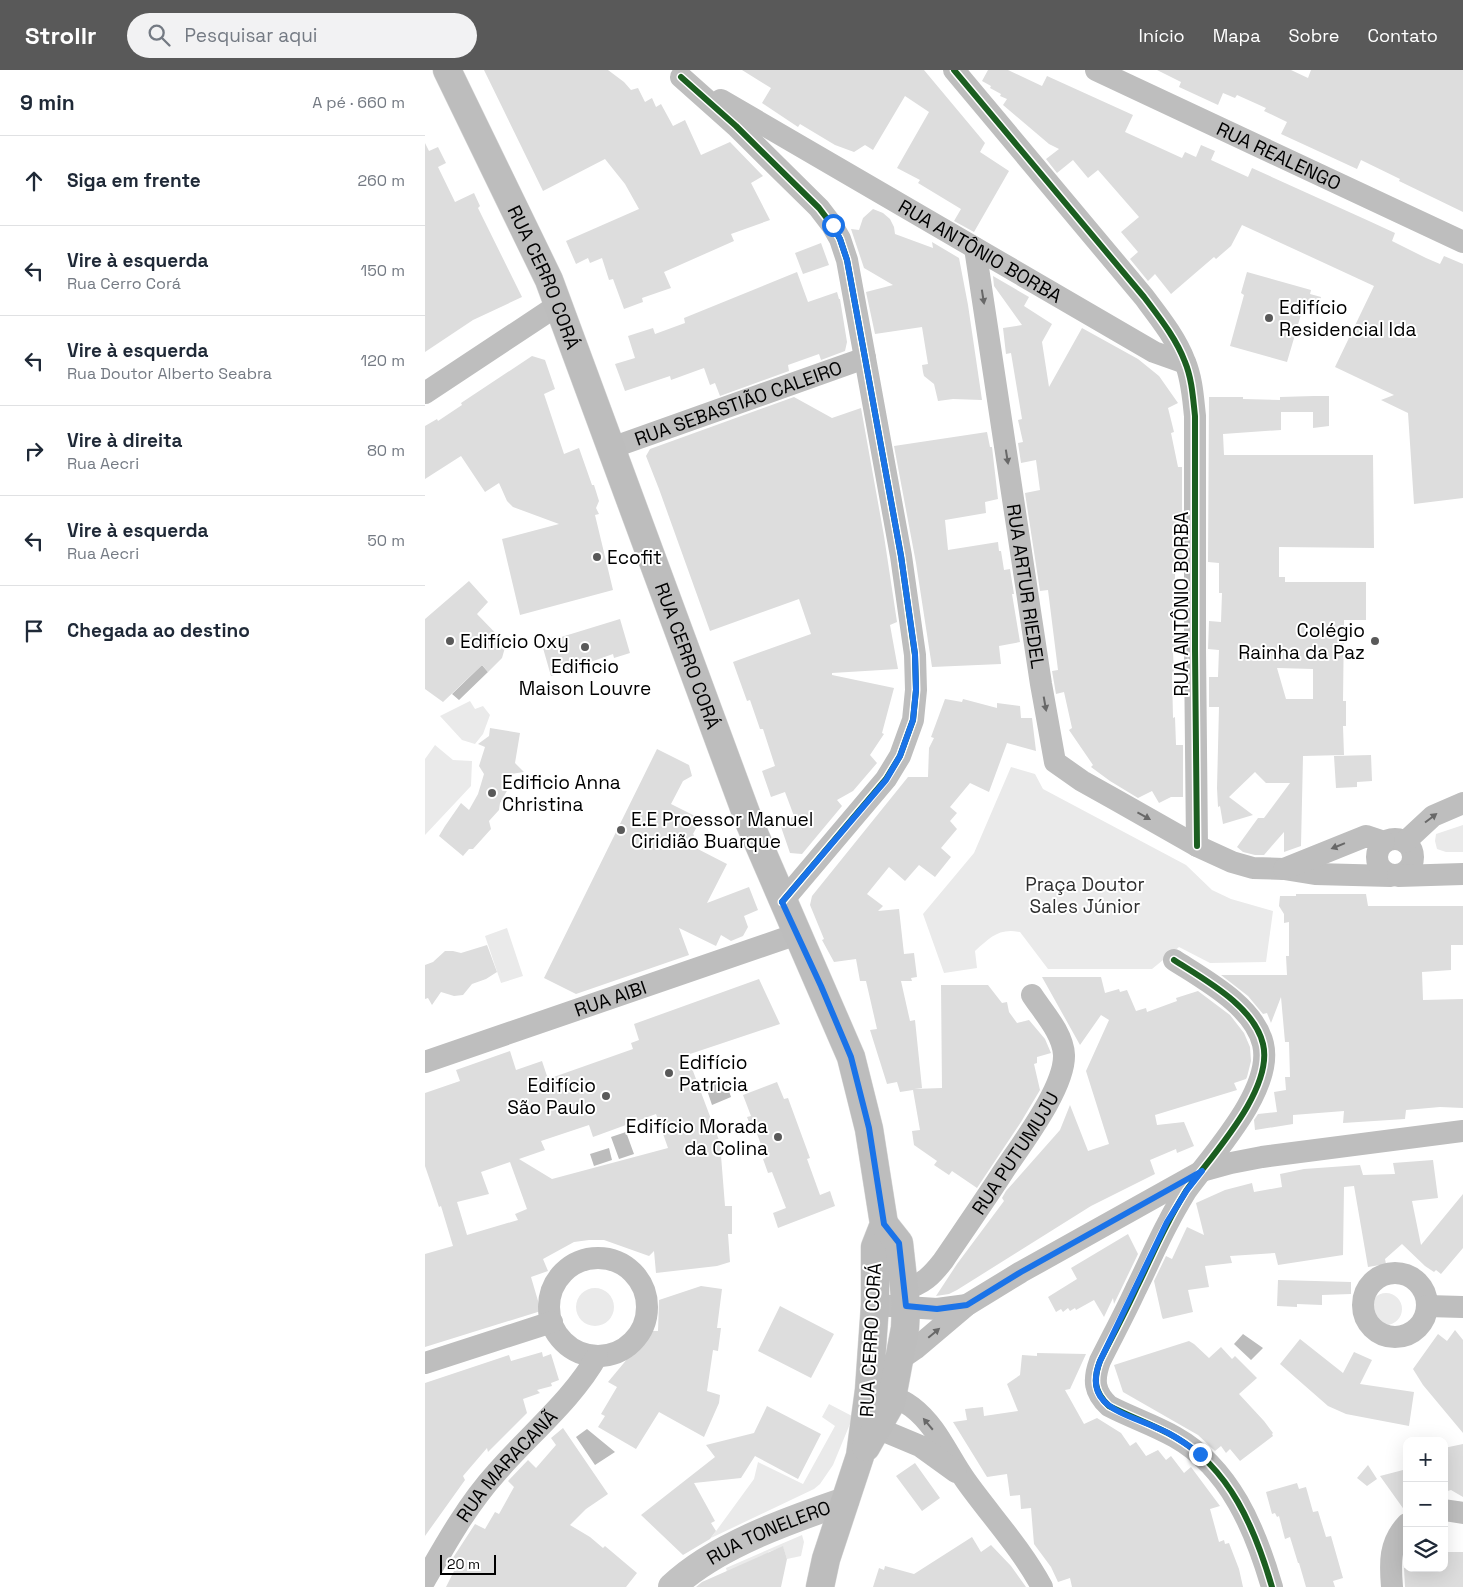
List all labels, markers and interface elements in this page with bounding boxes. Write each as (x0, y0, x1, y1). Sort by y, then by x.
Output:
search box (127, 13, 477, 58)
text: Strollr (25, 20, 97, 51)
icon: search (145, 21, 173, 49)
text: Pesquisar aqui (185, 23, 318, 48)
text: Início (1139, 24, 1185, 47)
text: Mapa (1213, 24, 1261, 47)
text: Sobre (1289, 24, 1339, 47)
text: Contato (1367, 24, 1438, 47)
text: 9 min (20, 89, 75, 116)
text: A pé · 660 m (312, 92, 405, 113)
street label: RUA REALENGO (1212, 116, 1345, 196)
icon: ahead (20, 167, 48, 195)
text: Siga em frente (67, 168, 201, 193)
text: 260 m (357, 170, 405, 191)
street label: RUA ANTÔNIO BORBA (894, 194, 1066, 309)
street label: RUA CERRO CORÁ (502, 201, 585, 353)
route start (822, 214, 845, 237)
text: Vire à esquerda (67, 248, 209, 273)
icon: left (20, 257, 48, 285)
text: 150 m (361, 260, 405, 281)
text: Rua Cerro Corá (67, 273, 181, 294)
one-way arrow (979, 289, 987, 305)
place label: Edifício Residencial Ida (1279, 295, 1416, 342)
marker: Edifício Residencial Ida (1263, 312, 1275, 324)
text: Vire à esquerda (67, 338, 209, 363)
icon: left (20, 347, 48, 375)
text: 120 m (361, 350, 405, 371)
street label: RUA SEBASTIÃO CALEIRO (631, 355, 846, 452)
text: Rua Doutor Alberto Seabra (67, 363, 272, 384)
text: Vire à direita (67, 428, 183, 453)
icon: right (20, 437, 48, 465)
text: 80 m (367, 440, 405, 461)
one-way arrow (1003, 450, 1011, 466)
text: Rua Aecri (67, 453, 139, 474)
street label: RUA ARTUR RIEDEL (1001, 502, 1050, 670)
street label: RUA ANTÔNIO BORBA (1169, 511, 1194, 697)
text: Vire à esquerda (67, 518, 209, 543)
icon: left (20, 527, 48, 555)
text: 50 m (367, 530, 405, 551)
text: Rua Aecri (67, 543, 139, 564)
place label: Ecofit (607, 545, 662, 570)
marker: Ecofit (591, 551, 603, 563)
street label: RUA CERRO CORÁ (649, 579, 726, 733)
icon: arrive (20, 617, 48, 645)
text: Chegada ao destino (67, 618, 250, 643)
place label: Colégio Rainha da Paz (1238, 618, 1365, 665)
place label: Edifício Oxy (460, 629, 569, 654)
marker: Edifício Oxy (444, 635, 456, 647)
marker: Colégio Rainha da Paz (1369, 635, 1381, 647)
marker: Edificio Maison Louvre (579, 641, 591, 653)
place label: Edificio Maison Louvre (519, 654, 651, 701)
one-way arrow (1041, 697, 1049, 713)
place label: Edificio Anna Christina (502, 770, 621, 817)
marker: Edificio Anna Christina (486, 787, 498, 799)
place label: E.E Proessor Manuel Ciridião Buarque (631, 807, 814, 854)
one-way arrow (1136, 812, 1151, 820)
one-way arrow (1424, 813, 1438, 823)
marker: E.E Proessor Manuel Ciridião Buarque (615, 824, 627, 836)
one-way arrow (1330, 842, 1345, 850)
park label: Praça Doutor Sales Júnior (1025, 872, 1145, 919)
street label: RUA AIBI (571, 975, 650, 1023)
place label: Edifício Patricia (679, 1050, 748, 1097)
marker: Edifício Patricia (663, 1067, 675, 1079)
place label: Edifício São Paulo (507, 1073, 596, 1120)
street label: RUA PUTUMUJU (966, 1088, 1065, 1220)
marker: Edifício São Paulo (600, 1090, 612, 1102)
place label: Edifício Morada da Colina (626, 1114, 768, 1161)
marker: Edifício Morada da Colina (772, 1131, 784, 1143)
street label: RUA CERRO CORÁ (854, 1262, 887, 1418)
one-way arrow (927, 1328, 940, 1339)
street label: RUA MARACANÃ (451, 1404, 563, 1527)
one-way arrow (923, 1417, 934, 1430)
map controls (1403, 1437, 1448, 1572)
button: + (1403, 1437, 1448, 1482)
route end (1189, 1443, 1212, 1466)
button: − (1403, 1482, 1448, 1527)
street label: RUA TONELERO (702, 1495, 834, 1571)
button: layers (1403, 1527, 1448, 1572)
scale bar (440, 1552, 496, 1575)
text: 20 m (447, 1555, 480, 1573)

